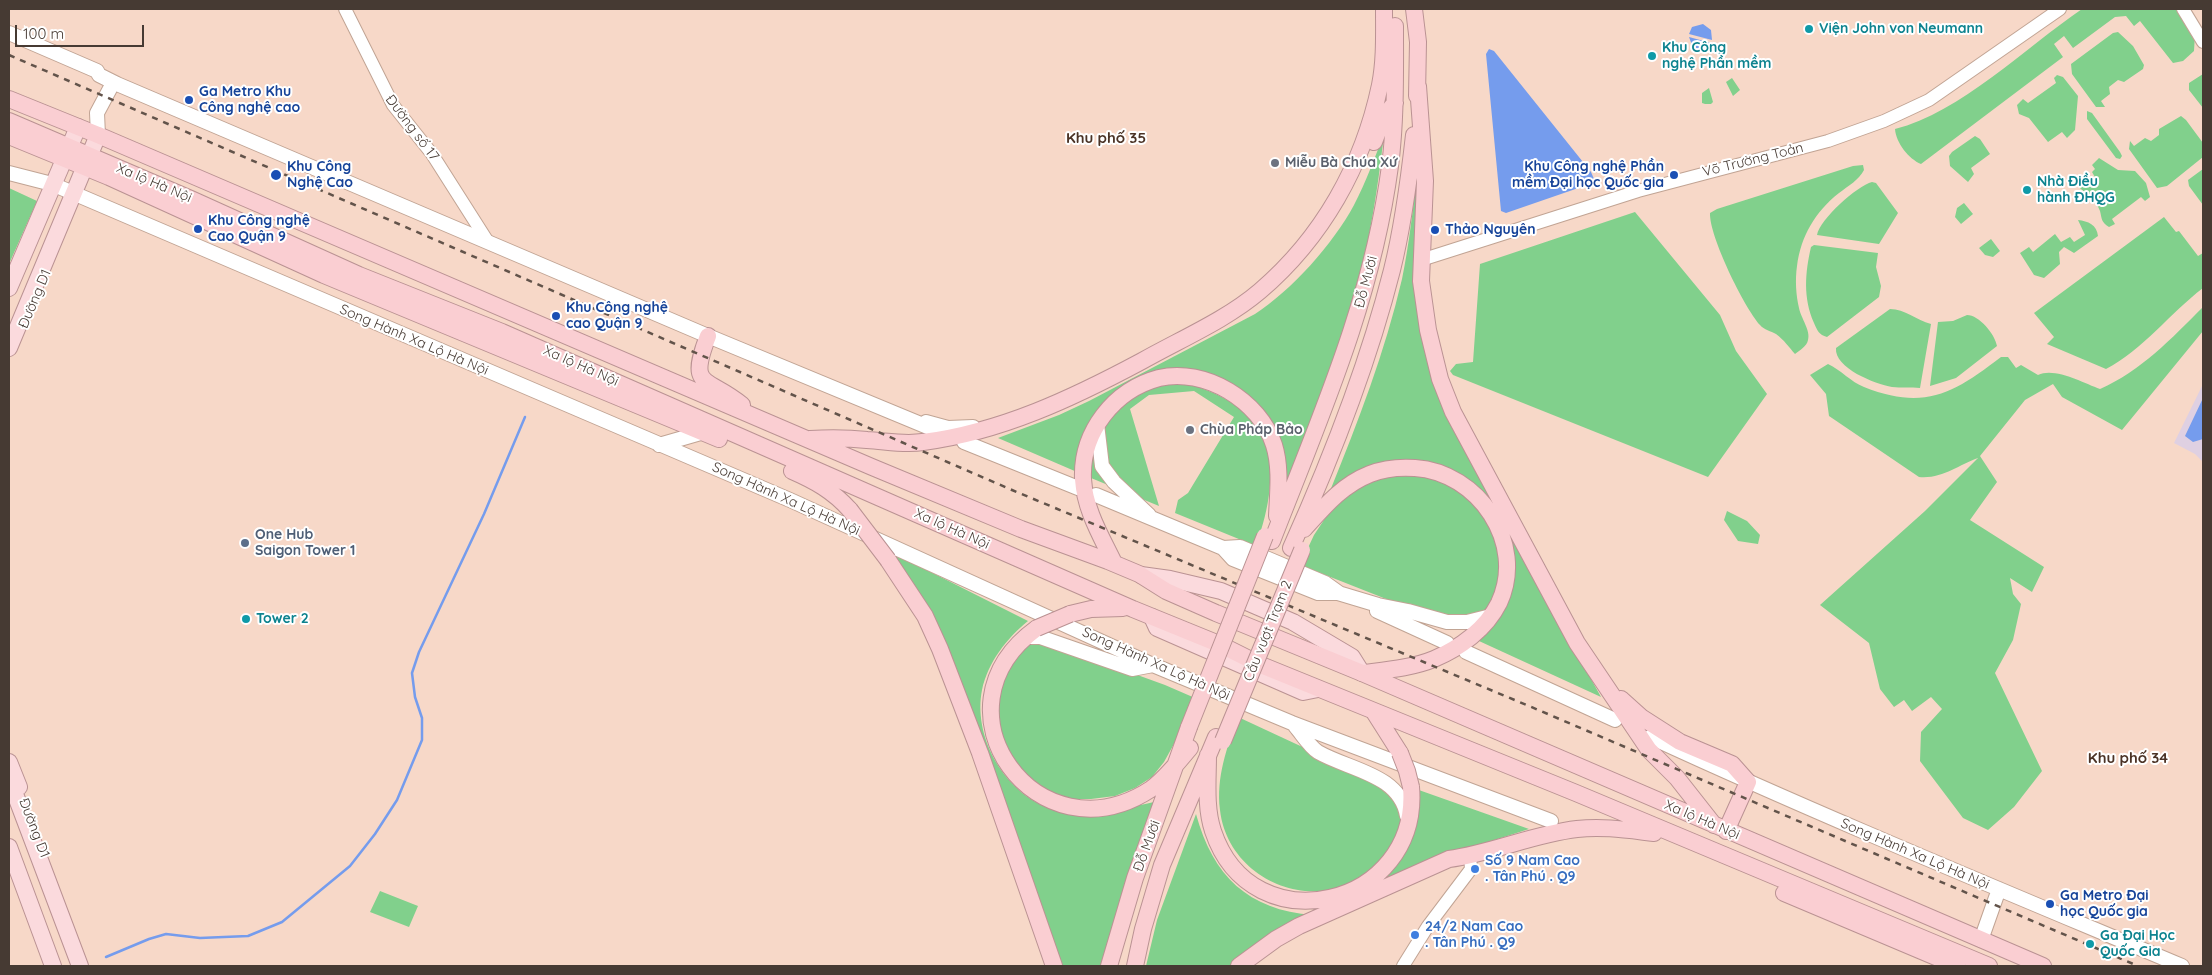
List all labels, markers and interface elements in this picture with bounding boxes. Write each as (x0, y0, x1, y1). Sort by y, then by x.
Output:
scale bar (18, 15, 146, 47)
place label: Viện John von Neumann (1819, 21, 1983, 37)
marker: Viện John von Neumann (1803, 23, 1815, 35)
text: 100 m (23, 24, 64, 43)
place label: Khu Công nghệ Phần mềm (1662, 40, 1771, 72)
marker: Khu Công nghệ Phần mềm (1646, 50, 1658, 62)
place label: Ga Metro Khu Công nghệ cao (199, 84, 300, 116)
street label: Đường số 17 (382, 92, 442, 164)
marker: Ga Metro Khu Công nghệ cao (183, 94, 195, 106)
district label: Khu phố 35 (1066, 129, 1146, 147)
street label: Võ Trường Toản (1701, 139, 1805, 181)
place label: Miễu Bà Chúa Xứ (1285, 155, 1397, 171)
marker: Miễu Bà Chúa Xứ (1269, 157, 1281, 169)
place label: Khu Công Nghệ Cao (287, 159, 353, 192)
place label: Khu Công nghệ Phần mềm Đại học Quốc gia (1512, 159, 1664, 192)
street label: Xa lộ Hà Nội (114, 160, 194, 206)
marker: Khu Công Nghệ Cao (269, 168, 283, 182)
marker: Khu Công nghệ Phần mềm Đại học Quốc gia (1668, 169, 1680, 181)
place label: Nhà Điều hành ĐHQG (2037, 174, 2115, 206)
marker: Nhà Điều hành ĐHQG (2021, 184, 2033, 196)
place label: Khu Công nghệ Cao Quận 9 (208, 213, 310, 246)
place label: Thảo Nguyên (1445, 222, 1535, 238)
marker: Khu Công nghệ Cao Quận 9 (192, 223, 204, 235)
marker: Thảo Nguyên (1429, 224, 1441, 236)
street label: Đỗ Mười (1351, 254, 1381, 310)
street label: Đường D1 (15, 267, 55, 331)
place label: Khu Công nghệ cao Quận 9 (566, 300, 668, 332)
street label: Song Hành Xa Lộ Hà Nội (337, 301, 491, 379)
marker: Khu Công nghệ cao Quận 9 (550, 310, 562, 322)
street label: Xa lộ Hà Nội (541, 342, 621, 390)
place label: Chùa Pháp Bảo (1200, 422, 1303, 438)
marker: Chùa Pháp Bảo (1184, 424, 1196, 436)
street label: Song Hành Xa Lộ Hà Nội (710, 459, 862, 539)
street label: Xa lộ Hà Nội (912, 505, 992, 553)
place label: One Hub Saigon Tower 1 (255, 527, 355, 560)
marker: One Hub Saigon Tower 1 (239, 537, 251, 549)
street label: Cầu vượt Trạm 2 (1240, 578, 1296, 684)
place label: Tower 2 (256, 611, 309, 627)
marker: Tower 2 (240, 613, 252, 625)
street label: Song Hành Xa Lộ Hà Nội (1080, 624, 1232, 704)
district label: Khu phố 34 (2088, 749, 2168, 767)
street label: Đường D1 (15, 796, 53, 860)
street label: Xa lộ Hà Nội (1662, 797, 1742, 843)
street label: Song Hành Xa Lộ Hà Nội (1838, 815, 1992, 893)
street label: Đỗ Mười (1130, 818, 1164, 874)
place label: Số 9 Nam Cao . Tân Phú . Q9 (1485, 853, 1580, 886)
marker: Số 9 Nam Cao . Tân Phú . Q9 (1469, 863, 1481, 875)
place label: Ga Metro Đại học Quốc gia (2060, 888, 2149, 920)
marker: Ga Metro Đại học Quốc gia (2044, 898, 2056, 910)
place label: 24/2 Nam Cao . Tân Phú . Q9 (1425, 919, 1523, 952)
place label: Ga Đại Học Quốc Gia (2100, 928, 2175, 960)
marker: 24/2 Nam Cao . Tân Phú . Q9 (1409, 929, 1421, 941)
marker: Ga Đại Học Quốc Gia (2084, 938, 2096, 950)

